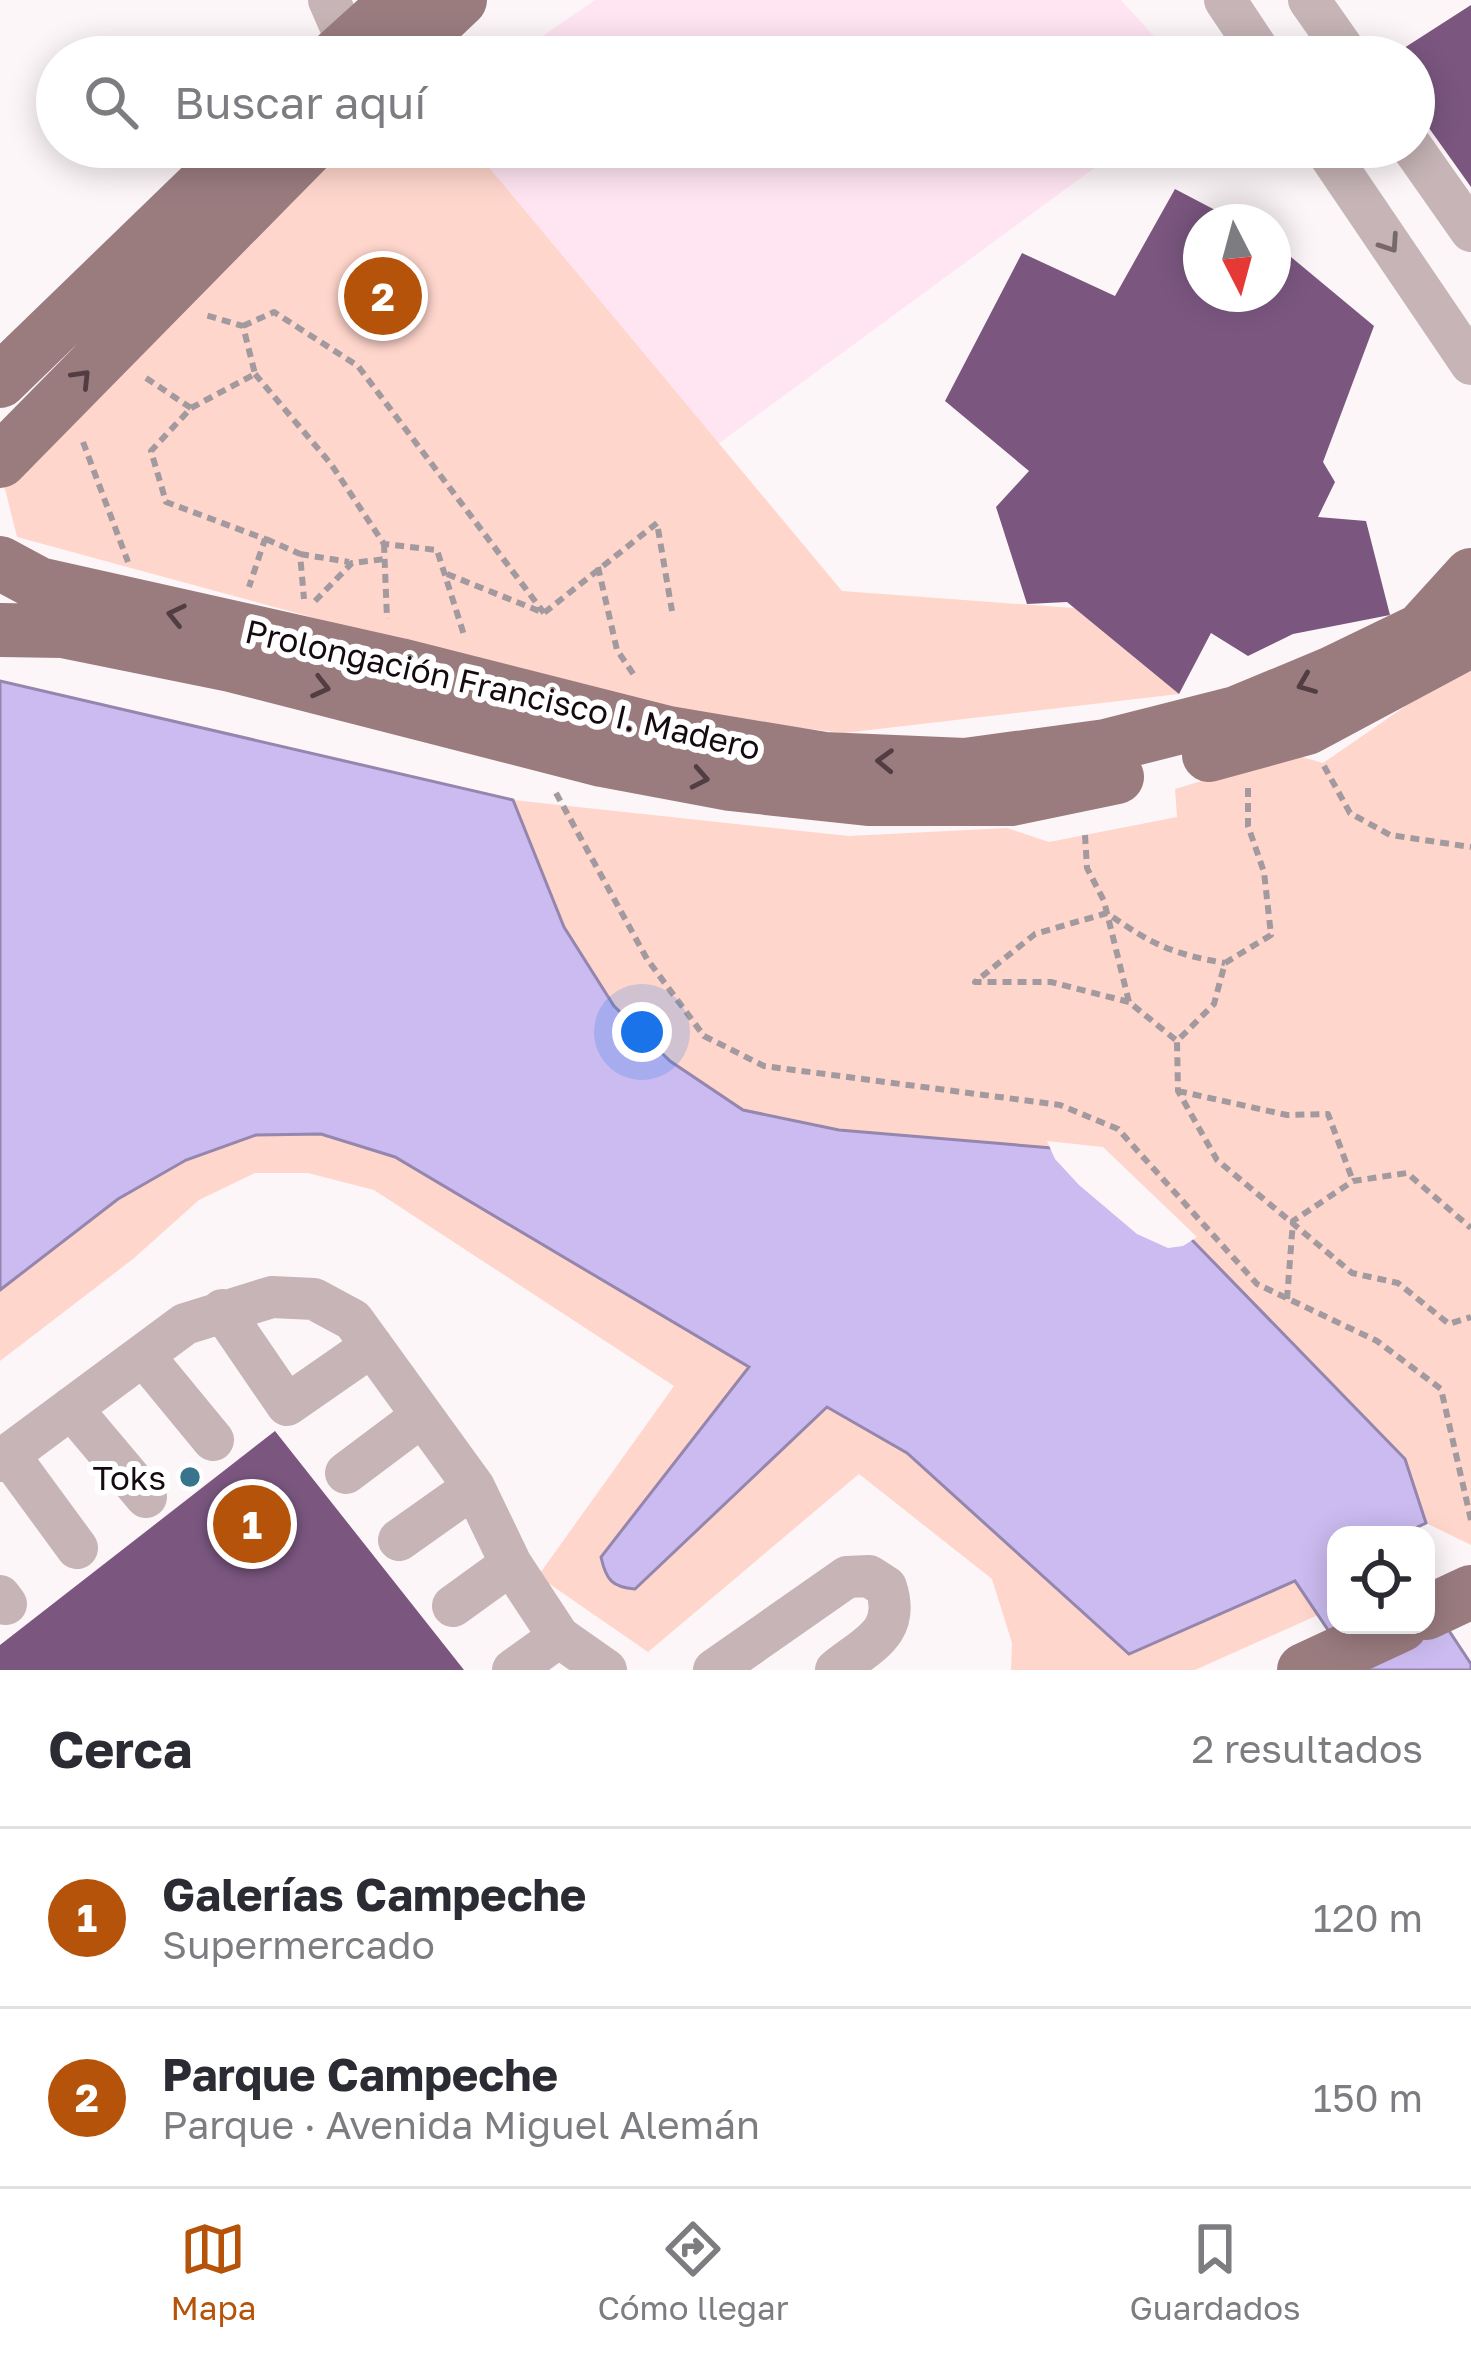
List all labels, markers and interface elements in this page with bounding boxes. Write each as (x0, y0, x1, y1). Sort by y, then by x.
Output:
search box (36, 36, 1435, 168)
icon: search (78, 69, 144, 135)
text: Buscar aquí (174, 75, 426, 129)
north arrow (1183, 204, 1291, 312)
one-way arrow (1375, 231, 1397, 253)
pin: 2 (344, 251, 422, 341)
one-way arrow (67, 370, 89, 392)
one-way arrow (166, 603, 186, 628)
street label: Prolongación Francisco I. Madero (242, 611, 764, 767)
one-way arrow (1297, 670, 1318, 694)
one-way arrow (310, 673, 331, 698)
one-way arrow (876, 749, 894, 775)
one-way arrow (690, 765, 710, 790)
your location (612, 1002, 672, 1062)
place label: Toks (93, 1458, 166, 1497)
marker: Toks (177, 1464, 203, 1490)
pin: 1 (213, 1479, 291, 1569)
map controls (1327, 1526, 1435, 1634)
button: locate (1327, 1526, 1435, 1634)
text: Cerca (48, 1718, 192, 1779)
text: 2 resultados (1192, 1725, 1423, 1772)
text: Galerías Campeche (162, 1867, 586, 1921)
text: 1 (77, 1894, 97, 1941)
text: 120 m (1313, 1894, 1423, 1941)
text: Supermercado (162, 1921, 435, 1968)
text: Parque Campeche (162, 2047, 558, 2101)
text: 2 (75, 2074, 99, 2121)
text: 150 m (1313, 2074, 1423, 2121)
text: Parque · Avenida Miguel Alemán (162, 2101, 760, 2148)
tab: Mapa (170, 2216, 256, 2327)
tab: Cómo llegar (597, 2216, 789, 2327)
tab: Guardados (1130, 2216, 1301, 2327)

